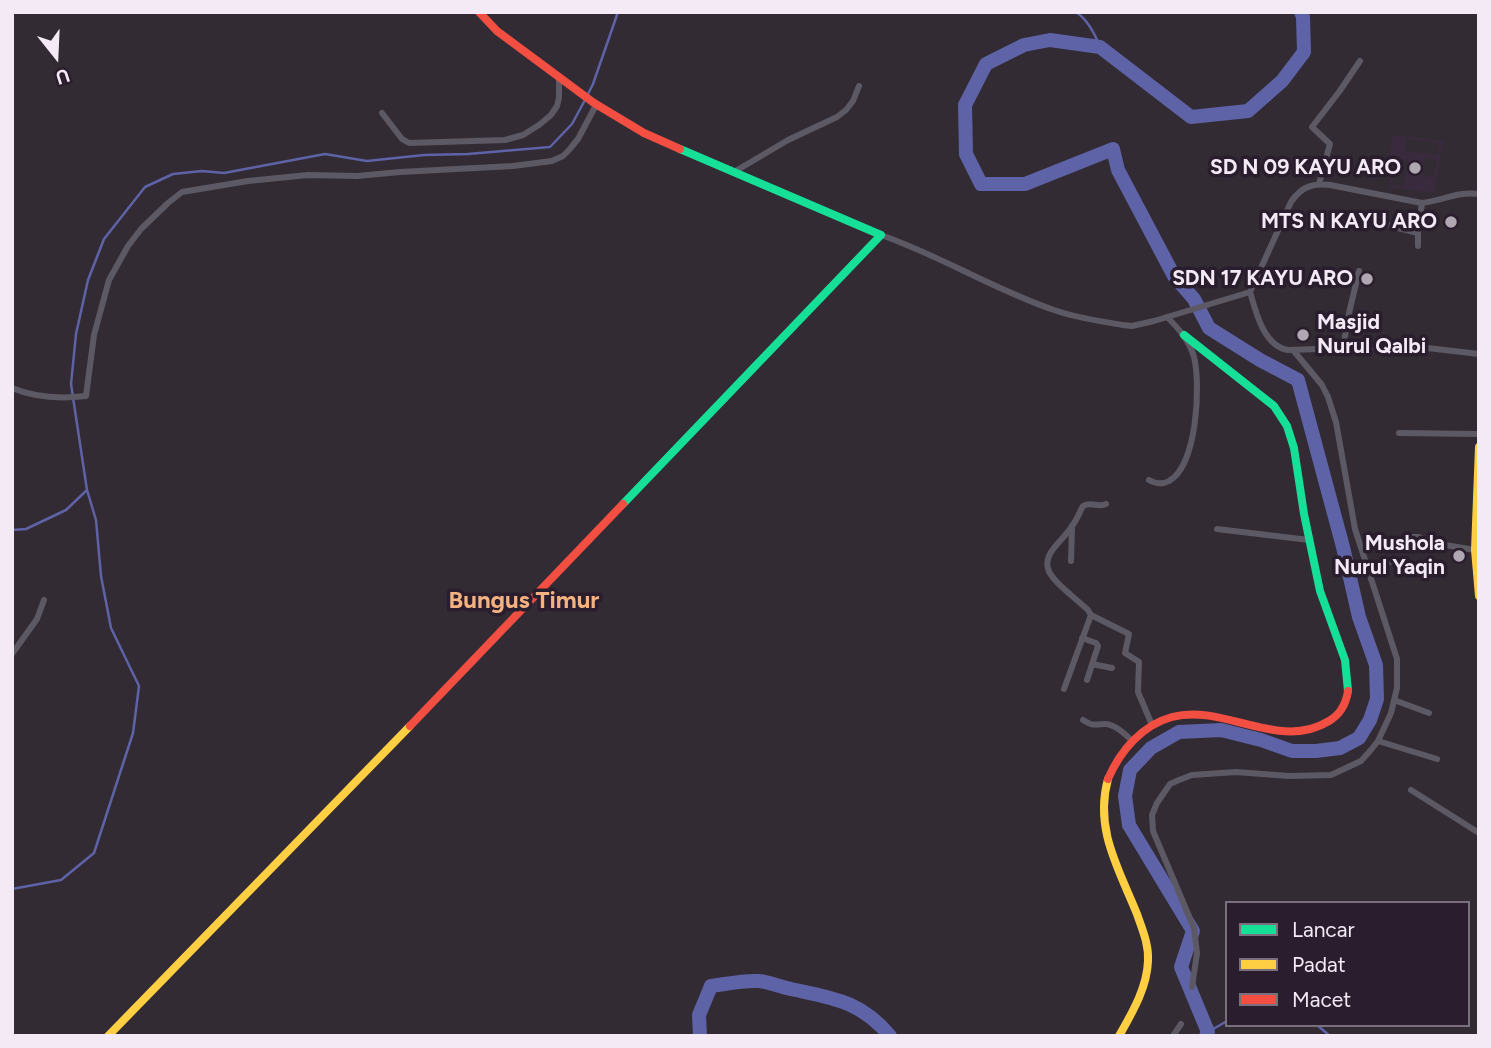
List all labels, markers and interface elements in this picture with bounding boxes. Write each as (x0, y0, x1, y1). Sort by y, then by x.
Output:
north arrow (21, 21, 91, 91)
text: U (53, 63, 73, 89)
place label: SD N 09 KAYU ARO (1210, 155, 1401, 181)
marker: SD N 09 KAYU ARO (1407, 160, 1423, 176)
place label: MTS N KAYU ARO (1261, 209, 1437, 235)
marker: MTS N KAYU ARO (1443, 214, 1459, 230)
place label: SDN 17 KAYU ARO (1172, 266, 1353, 292)
marker: SDN 17 KAYU ARO (1359, 271, 1375, 287)
place label: Masjid Nurul Qalbi (1317, 310, 1426, 360)
marker: Masjid Nurul Qalbi (1295, 327, 1311, 343)
place label: Mushola Nurul Yaqin (1334, 531, 1445, 581)
marker: Mushola Nurul Yaqin (1451, 548, 1467, 564)
district label: Bungus Timur (449, 587, 599, 615)
legend (1225, 901, 1470, 1027)
text: Lancar (1292, 917, 1355, 942)
text: Padat (1292, 952, 1346, 977)
text: Macet (1292, 987, 1351, 1012)

